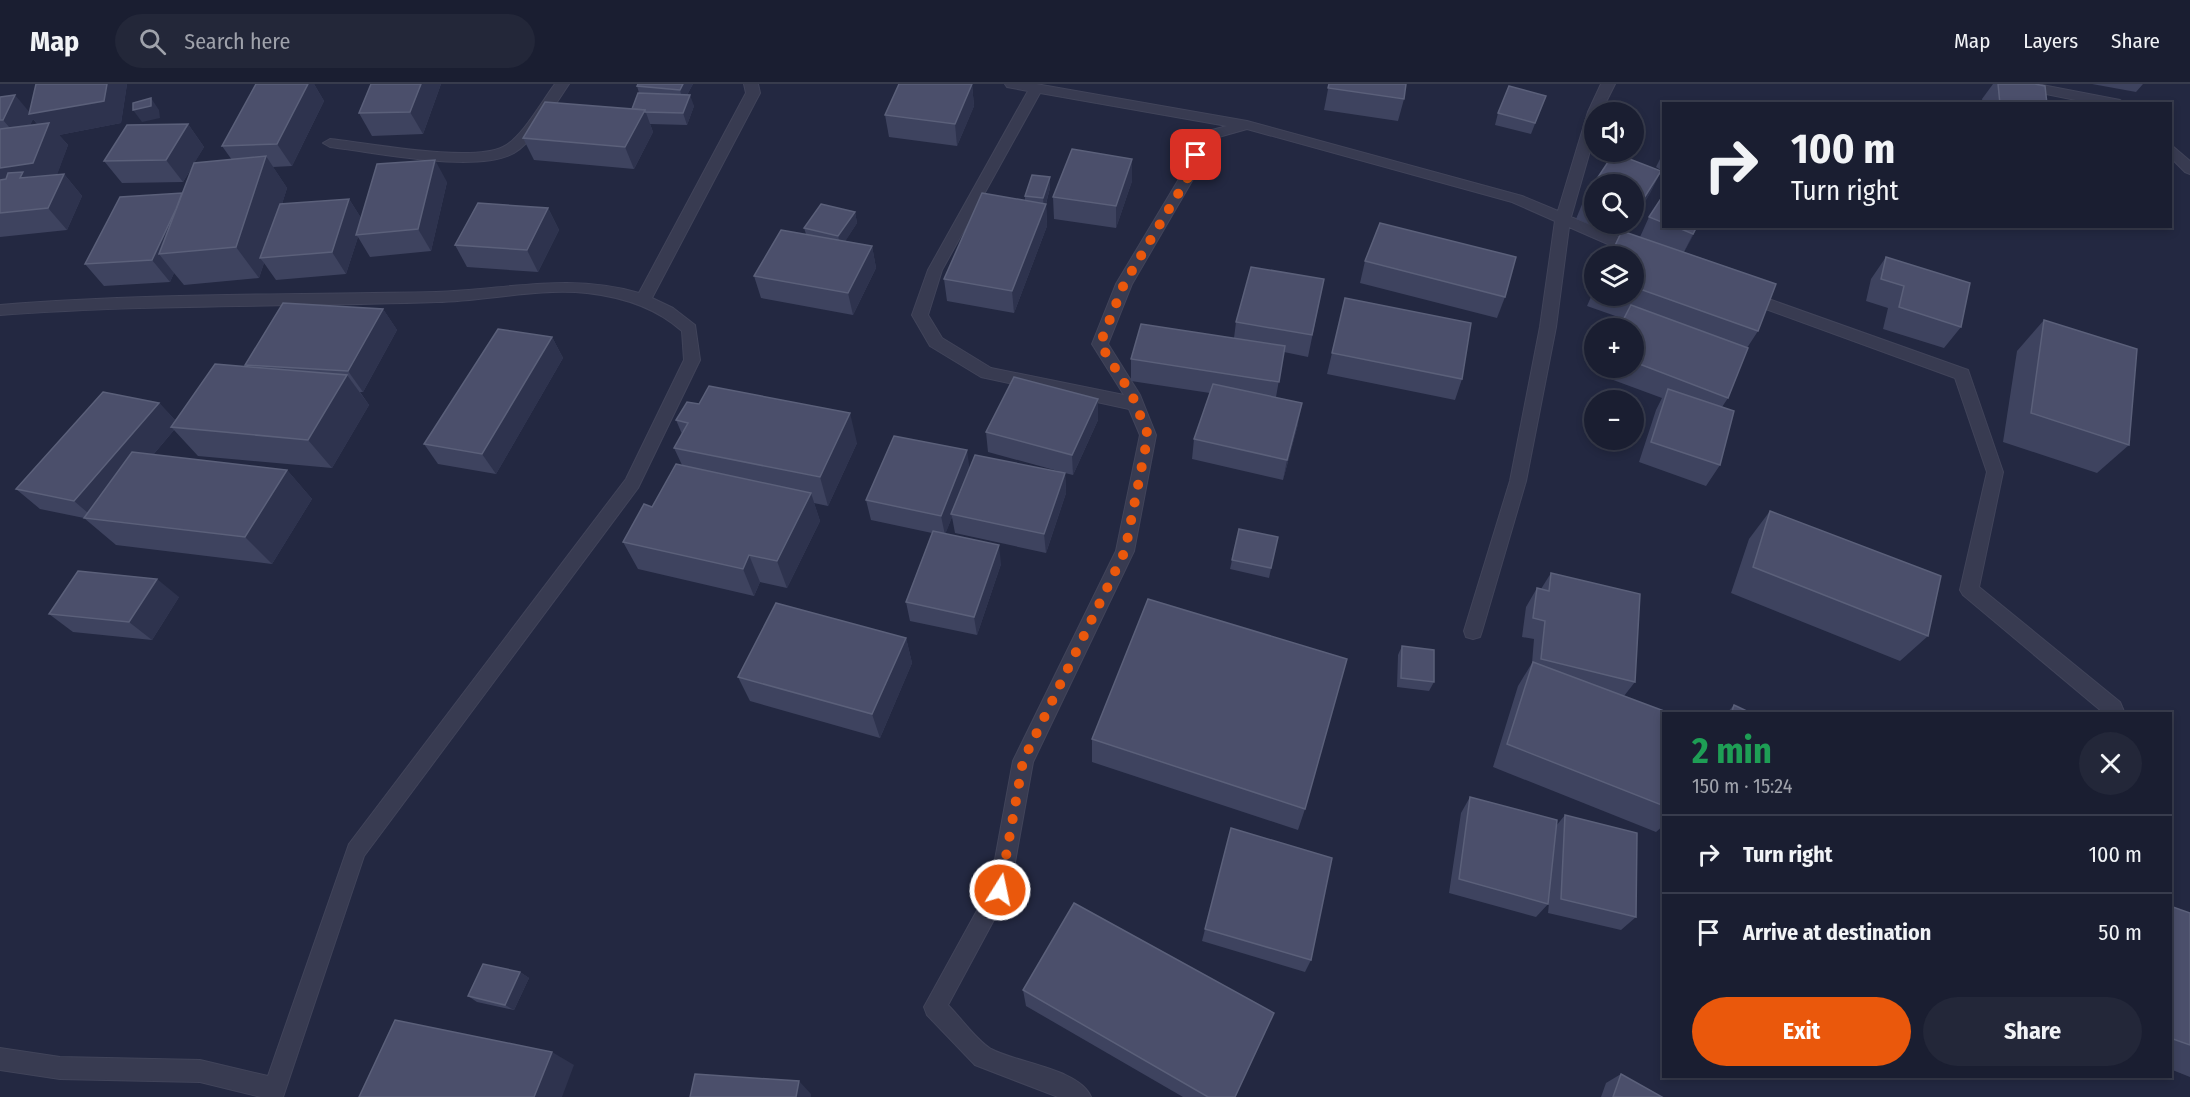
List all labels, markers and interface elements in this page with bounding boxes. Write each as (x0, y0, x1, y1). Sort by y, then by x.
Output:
search box (115, 14, 535, 68)
text: Map (30, 25, 79, 58)
icon: search (136, 25, 169, 58)
text: Search here (184, 28, 290, 55)
text: Map (1954, 28, 1990, 54)
text: Layers (2023, 28, 2078, 54)
text: Share (2111, 28, 2160, 54)
map controls (1584, 102, 1644, 450)
button: sound (1584, 102, 1644, 162)
text: 100 m (1791, 124, 1895, 174)
icon: right (1692, 126, 1770, 204)
pin (1170, 129, 1221, 180)
icon: arrive (1179, 138, 1212, 171)
button: search (1584, 174, 1644, 234)
text: Turn right (1791, 175, 1899, 207)
button: layers (1584, 246, 1644, 306)
button: + (1584, 318, 1644, 378)
button: − (1584, 390, 1644, 450)
text: 2 min (1692, 729, 1772, 773)
button: close (2079, 732, 2142, 795)
text: 150 m · 15:24 (1692, 774, 1792, 798)
icon: right (1692, 838, 1725, 871)
text: Turn right (1743, 841, 1832, 868)
text: 100 m (2088, 841, 2142, 868)
position arrow (968, 858, 1032, 922)
icon: arrive (1692, 916, 1725, 949)
text: Arrive at destination (1743, 919, 1931, 946)
text: 50 m (2098, 919, 2142, 946)
button: Exit (1692, 997, 1911, 1066)
button: Share (1923, 997, 2142, 1066)

